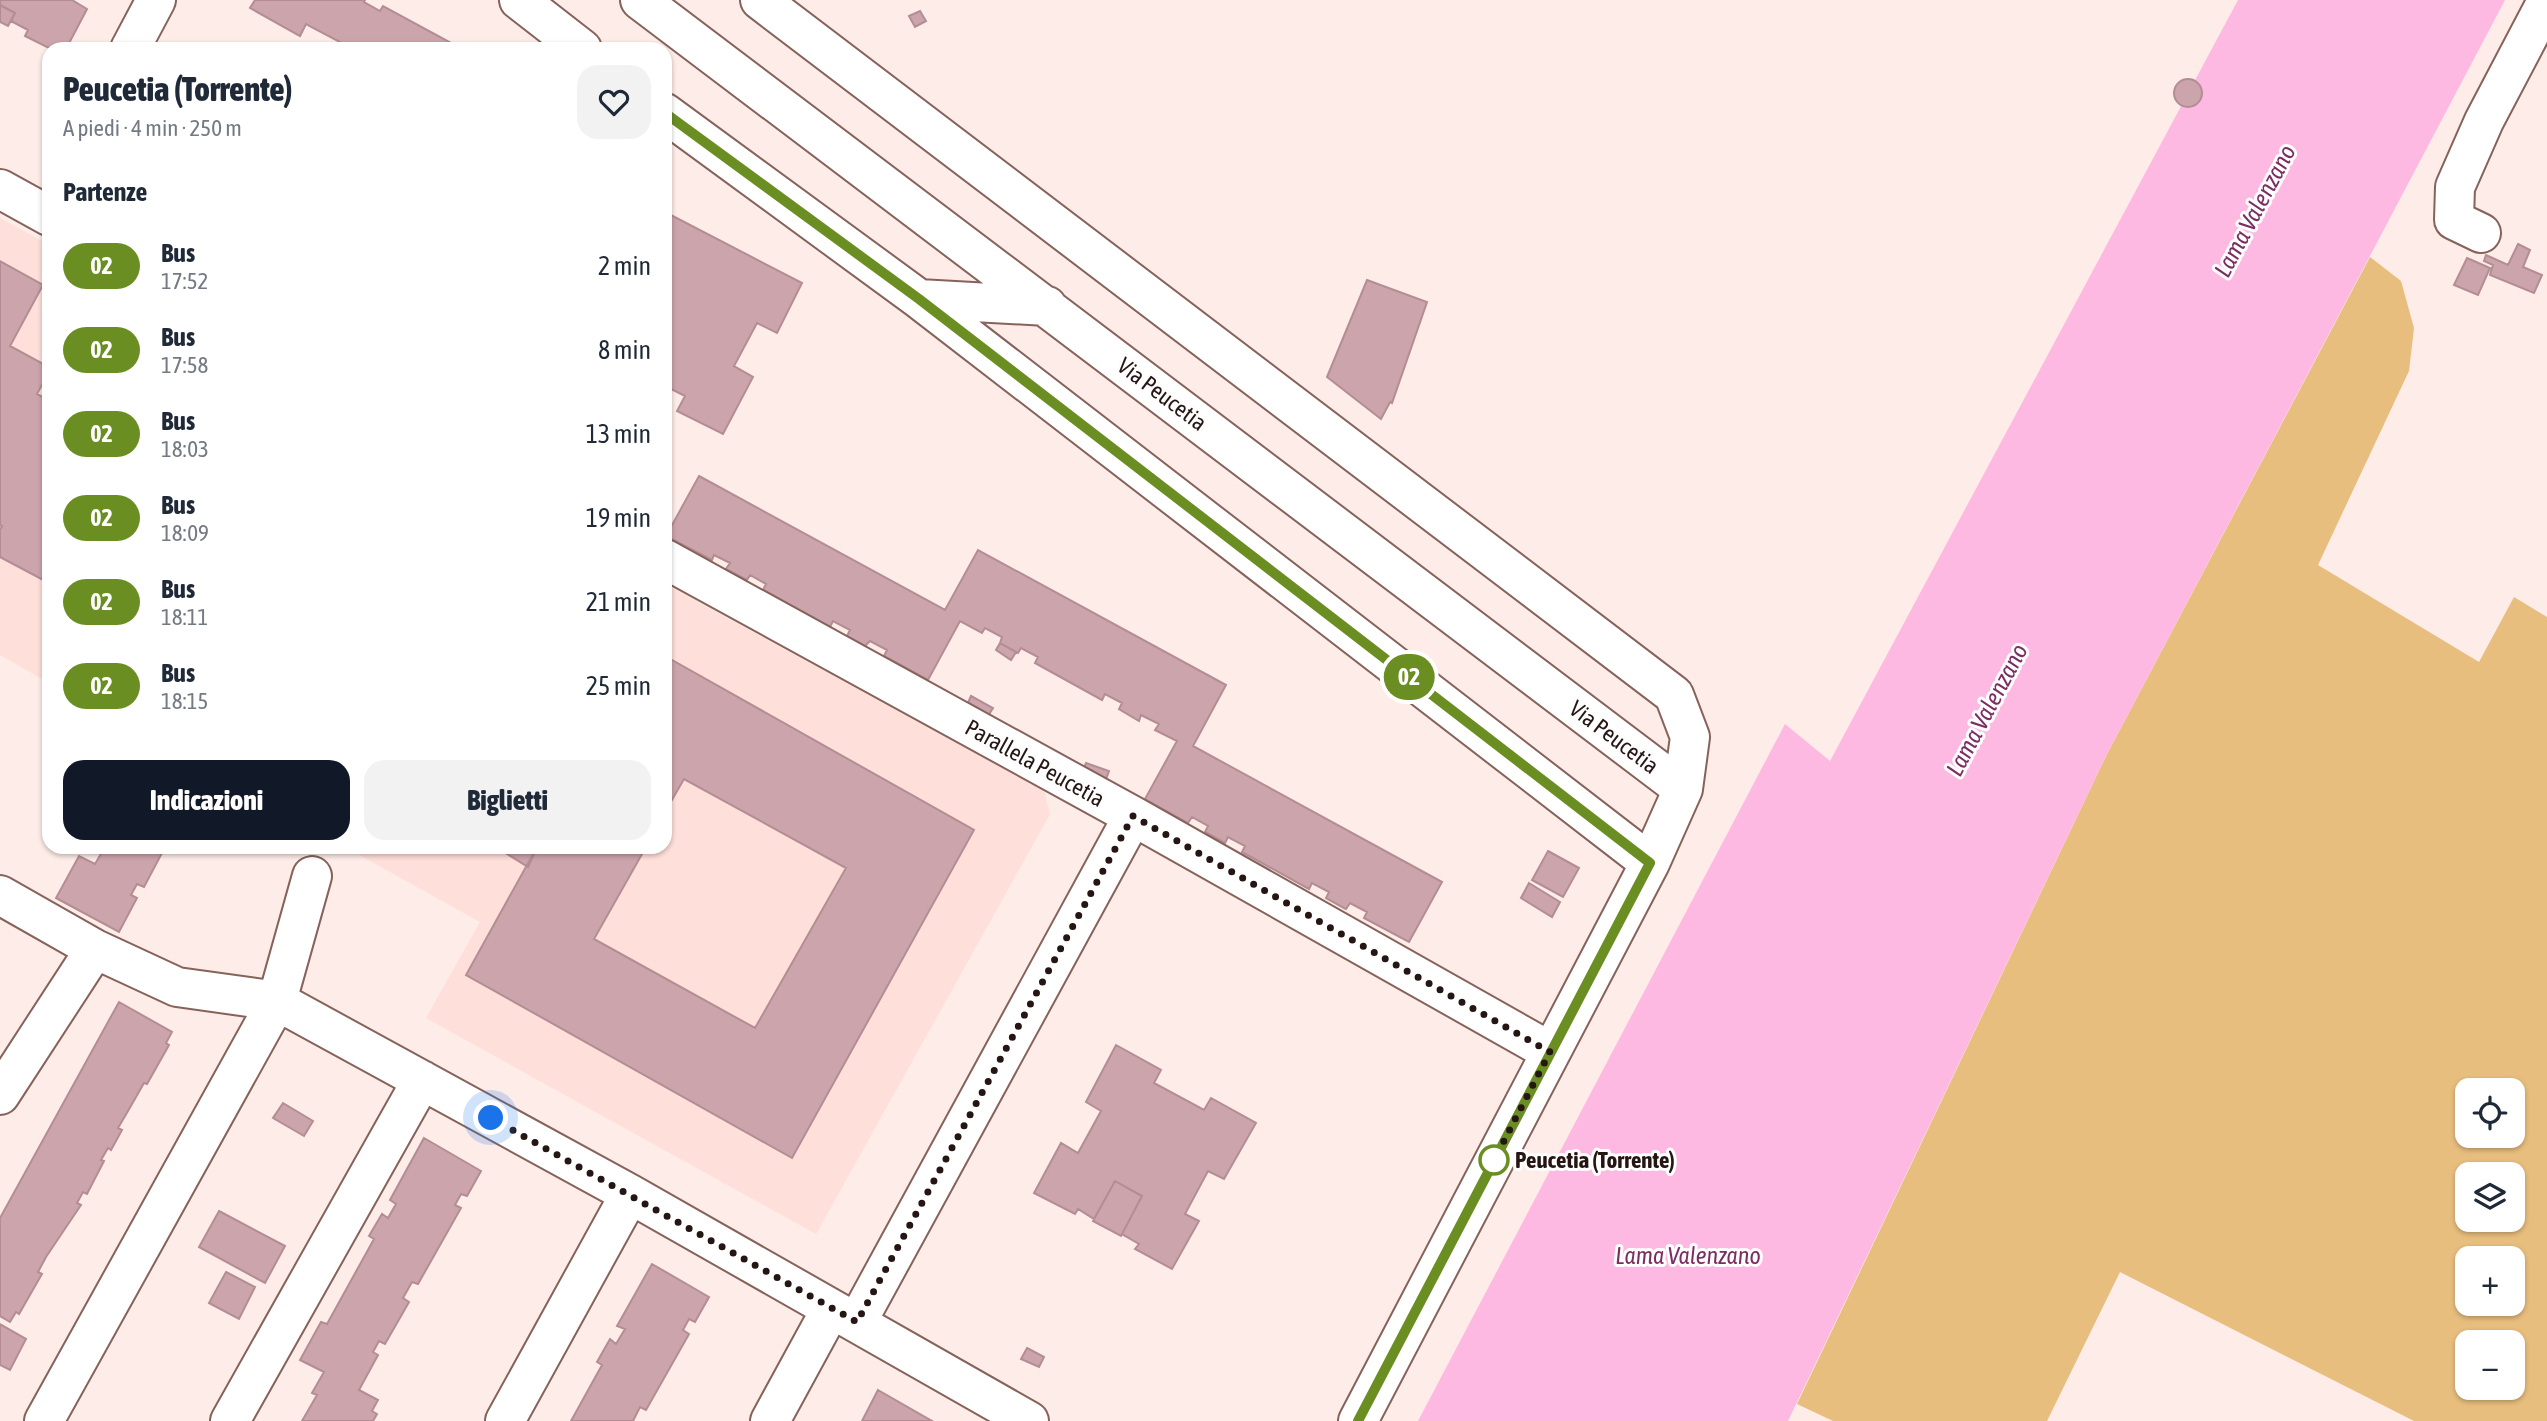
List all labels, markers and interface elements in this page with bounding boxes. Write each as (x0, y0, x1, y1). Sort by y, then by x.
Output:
button: heart (577, 65, 651, 139)
text: Peucetia (Torrente) (63, 70, 292, 108)
text: A piedi · 4 min · 250 m (63, 115, 242, 141)
water label: Lama Valenzano (2209, 140, 2301, 281)
text: Partenze (63, 177, 147, 207)
text: Bus (161, 238, 195, 268)
text: 2 min (598, 251, 651, 281)
text: 02 (90, 252, 113, 279)
text: 17:52 (161, 268, 208, 294)
text: Bus (161, 322, 195, 352)
text: 8 min (598, 335, 651, 365)
text: 02 (90, 336, 113, 363)
text: 17:58 (161, 352, 208, 378)
street label: Via Peucetia (1112, 352, 1212, 436)
text: Bus (161, 406, 195, 436)
text: 13 min (586, 419, 651, 449)
text: 02 (90, 420, 113, 447)
text: 18:03 (161, 436, 209, 462)
text: Bus (161, 490, 195, 520)
text: 19 min (586, 503, 651, 533)
text: 02 (90, 504, 113, 531)
text: 18:09 (161, 520, 209, 546)
text: Bus (161, 574, 195, 604)
text: 21 min (586, 587, 651, 617)
text: 02 (90, 588, 113, 615)
text: 18:11 (161, 604, 208, 630)
water label: Lama Valenzano (1941, 639, 2033, 780)
line badge: 02 (1378, 654, 1440, 700)
text: Bus (161, 658, 195, 688)
text: 02 (1398, 663, 1420, 690)
text: 25 min (586, 671, 651, 701)
text: 02 (90, 672, 113, 699)
text: 18:15 (161, 688, 208, 714)
street label: Via Peucetia (1564, 695, 1664, 779)
street label: Parallela Peucetia (961, 714, 1109, 812)
button: Indicazioni (63, 760, 350, 840)
button: Biglietti (364, 760, 651, 840)
map controls (2455, 1078, 2525, 1400)
button: locate (2455, 1078, 2525, 1148)
your location (473, 1100, 508, 1135)
marker: Peucetia (Torrente) (1479, 1145, 1509, 1175)
place label: Peucetia (Torrente) (1515, 1147, 1675, 1173)
button: layers (2455, 1162, 2525, 1232)
water label: Lama Valenzano (1615, 1242, 1761, 1269)
button: + (2455, 1246, 2525, 1316)
button: − (2455, 1330, 2525, 1400)

